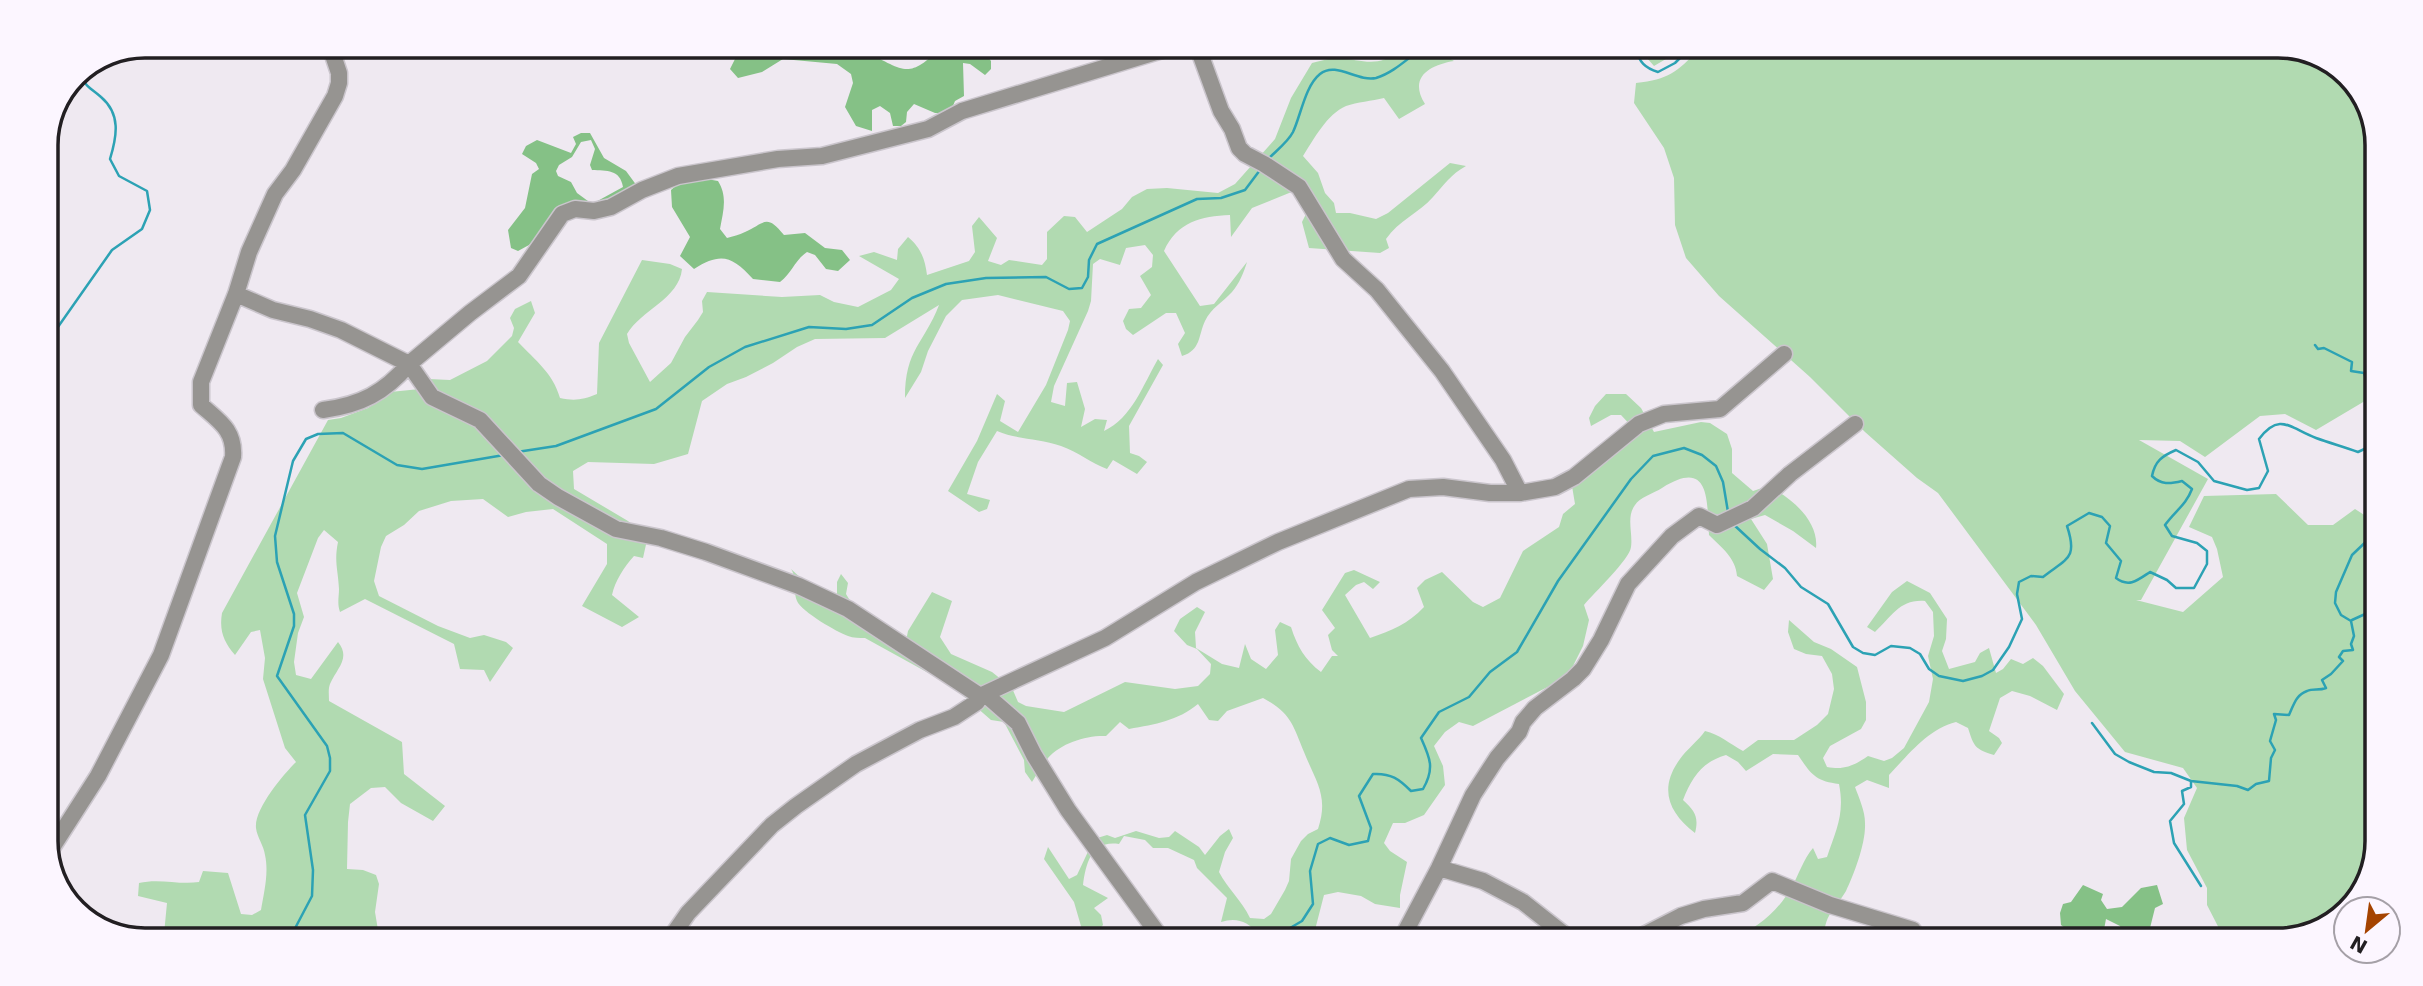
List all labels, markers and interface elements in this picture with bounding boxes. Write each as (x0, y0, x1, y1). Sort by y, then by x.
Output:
north arrow (2332, 895, 2402, 965)
text: N (2346, 931, 2371, 958)

